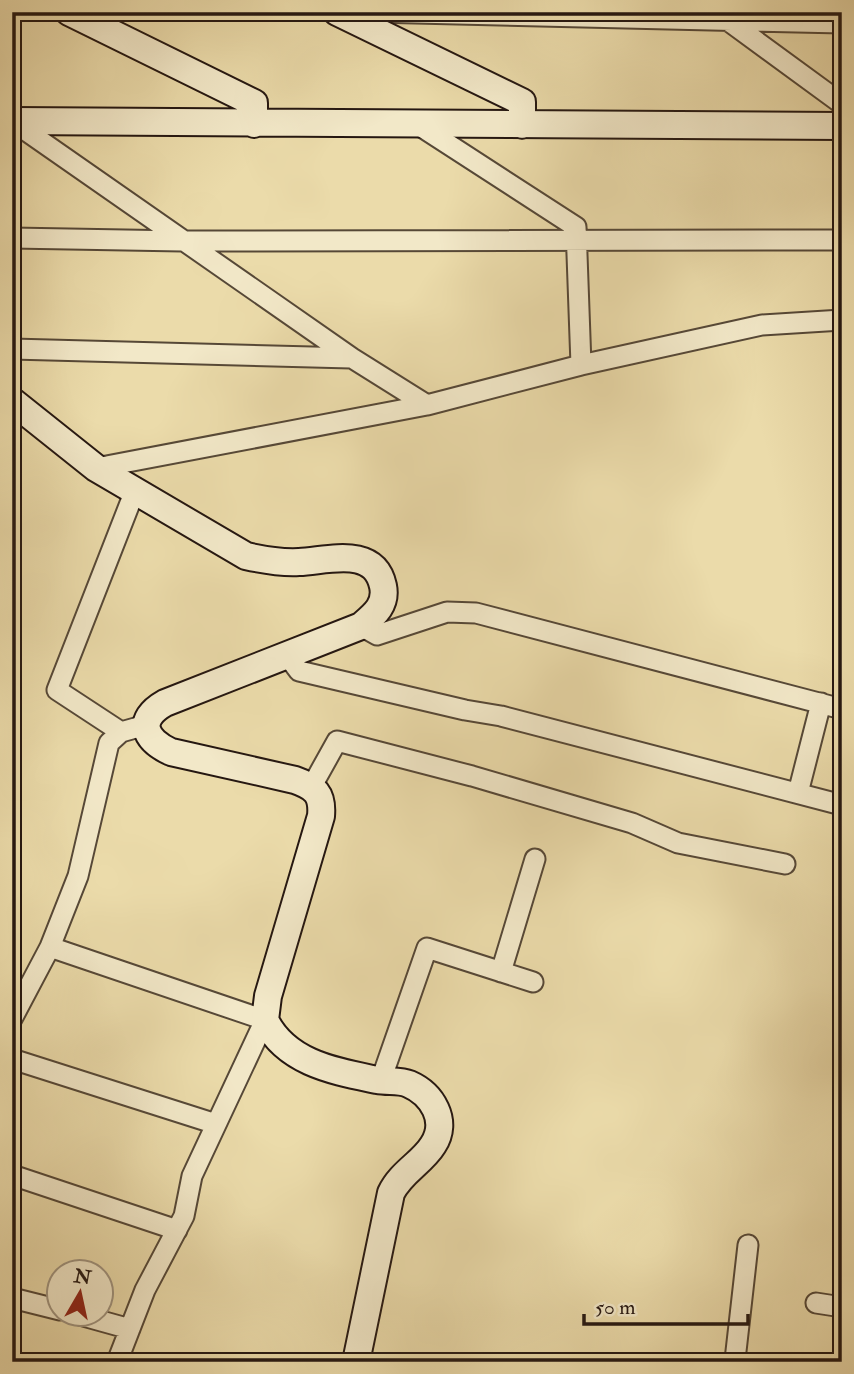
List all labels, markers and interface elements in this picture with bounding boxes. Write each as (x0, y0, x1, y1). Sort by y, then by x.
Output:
north arrow (46, 1258, 116, 1328)
text: N (71, 1264, 94, 1291)
scale bar (584, 1283, 749, 1327)
text: 50 m (595, 1294, 636, 1321)

